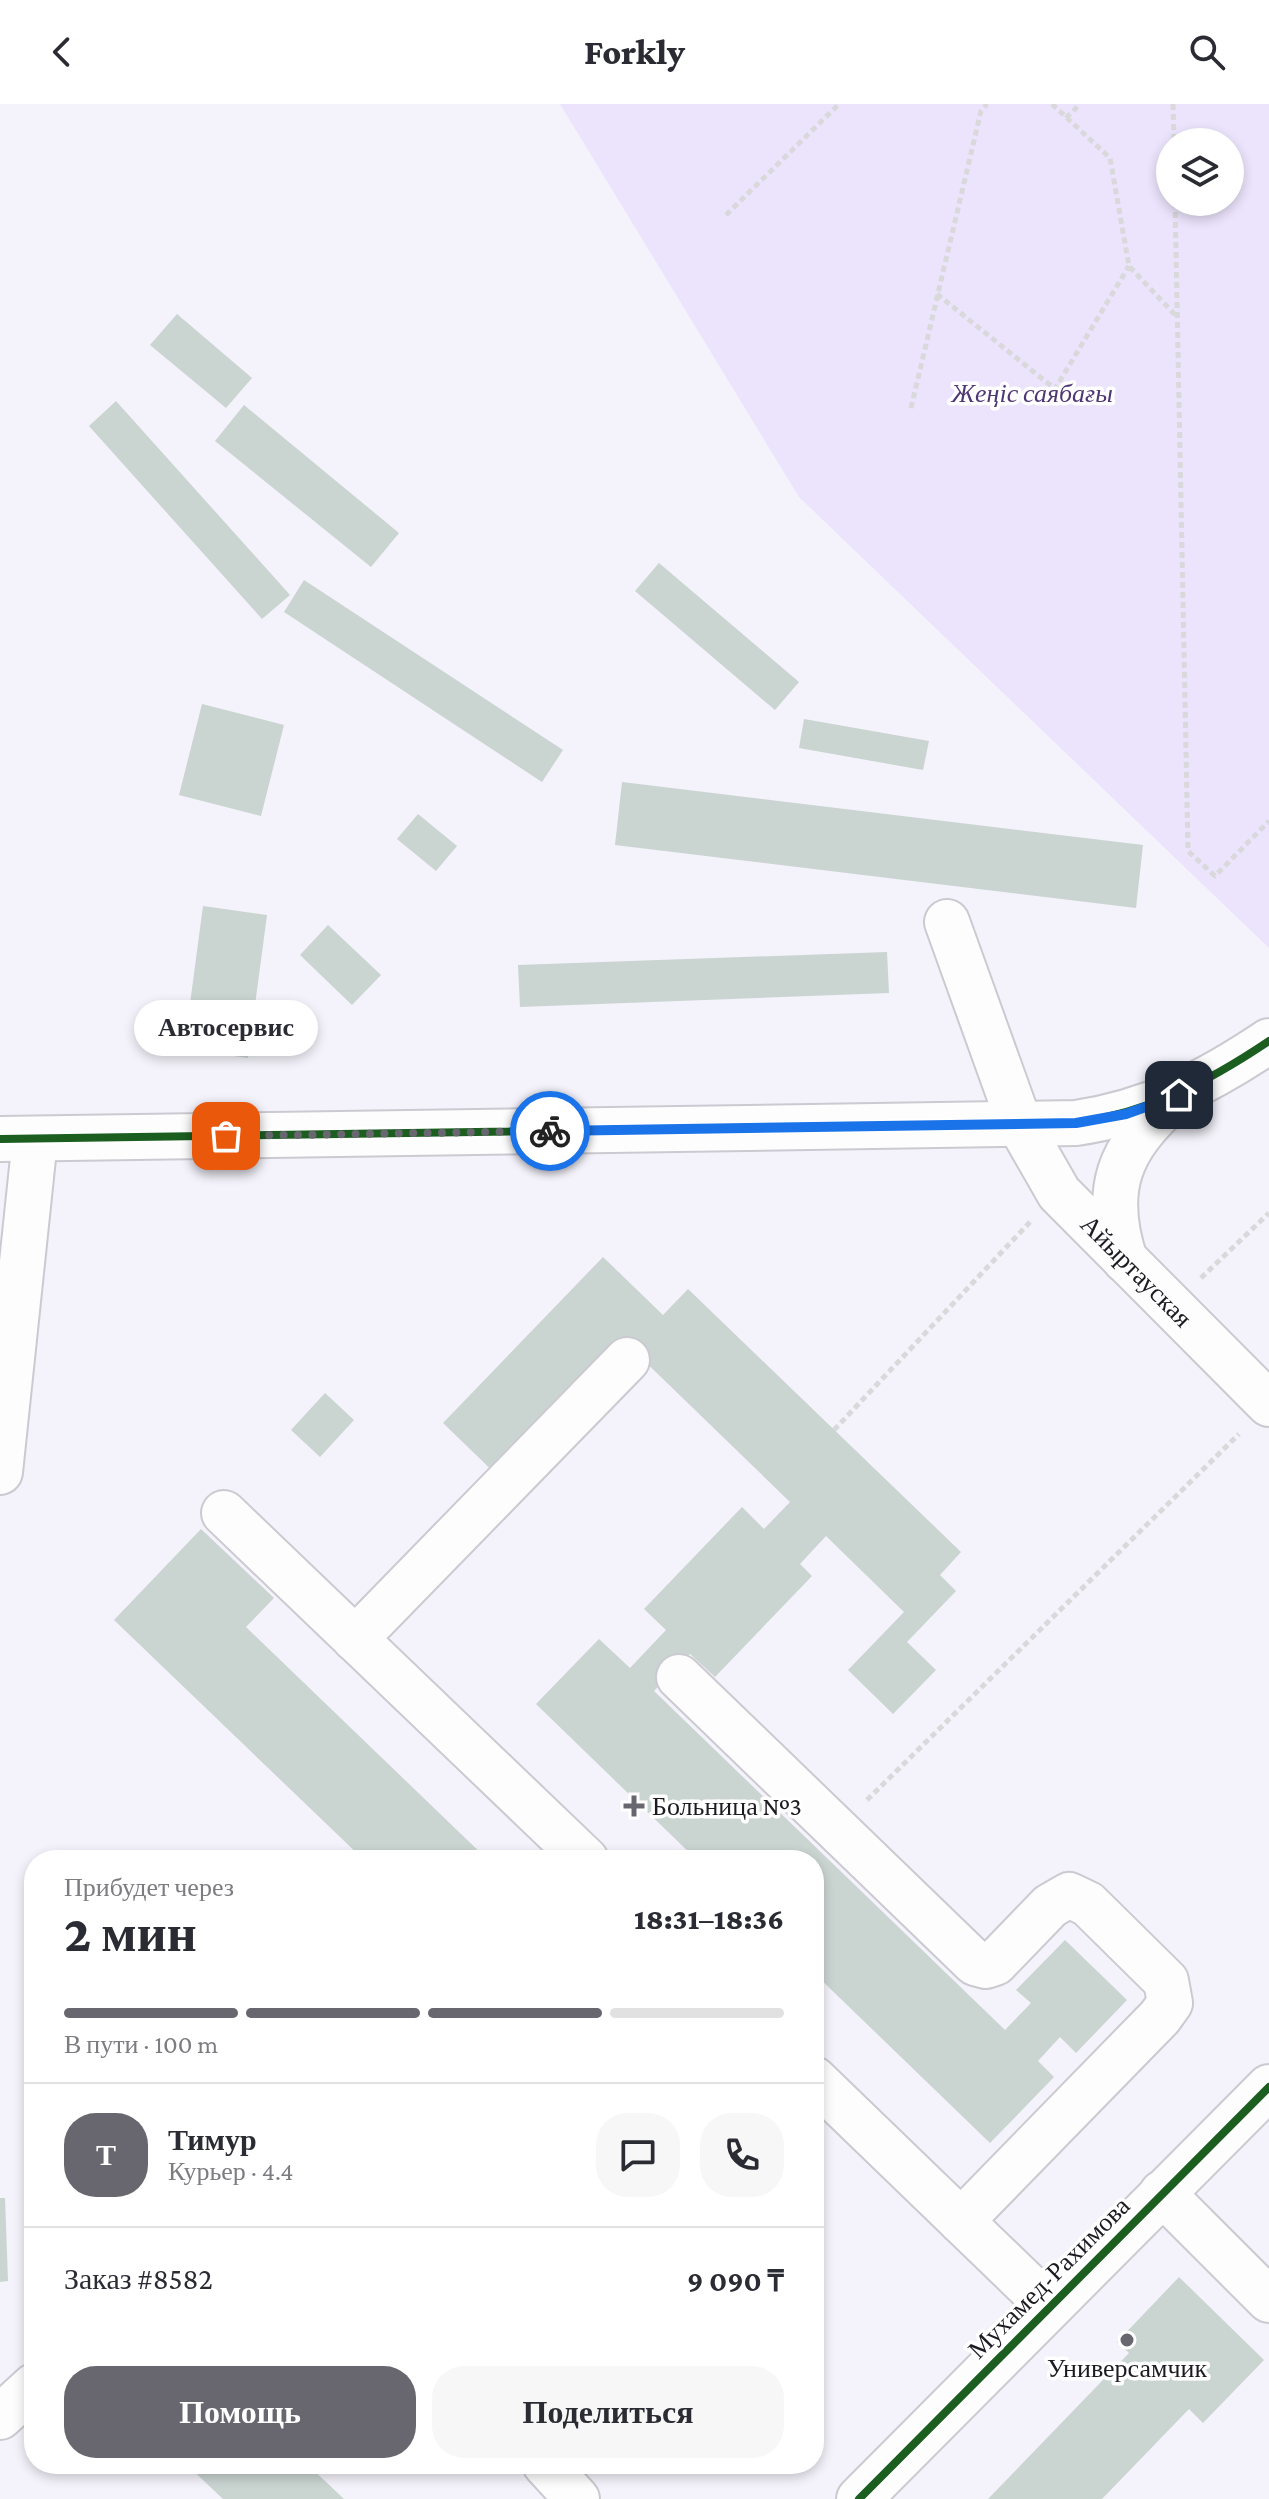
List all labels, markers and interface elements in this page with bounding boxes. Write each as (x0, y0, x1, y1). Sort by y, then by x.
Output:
icon: back (40, 30, 84, 74)
icon: search (1185, 30, 1229, 74)
text: Forkly (584, 32, 685, 72)
map controls (1156, 128, 1244, 216)
button: layers (1156, 128, 1244, 216)
park label: Жеңіс саябағы (950, 379, 1113, 408)
callout: Автосервис (134, 1000, 318, 1056)
text: Автосервис (158, 1013, 294, 1042)
pin (1145, 1061, 1213, 1129)
icon: home (1157, 1073, 1201, 1117)
courier (510, 1091, 590, 1171)
pin (192, 1102, 260, 1170)
icon: bike (528, 1109, 572, 1153)
icon: bag (204, 1114, 248, 1158)
street label: Айыртауская (1075, 1209, 1198, 1333)
place label: Больница №3 (652, 1792, 802, 1821)
marker: Больница №3 (623, 1795, 645, 1817)
text: Прибудет через (64, 1873, 234, 1902)
text: 18:31–18:36 (634, 1902, 784, 1935)
text: 2 мин (64, 1904, 197, 1962)
text: В пути · 100 m (64, 2030, 218, 2059)
button: chat (596, 2113, 680, 2197)
button: phone (700, 2113, 784, 2197)
text: Тимур (168, 2123, 257, 2156)
text: Т (96, 2138, 116, 2171)
text: Курьер · 4.4 (168, 2157, 294, 2186)
street label: Мухамед-Рахимова (962, 2191, 1136, 2365)
text: Заказ #8582 (64, 2262, 213, 2295)
text: 9 090 ₸ (687, 2264, 784, 2297)
marker: Универсамчик (1118, 2331, 1136, 2349)
place label: Универсамчик (1047, 2354, 1207, 2383)
button: Помощь (64, 2366, 416, 2458)
button: Поделиться (432, 2366, 784, 2458)

